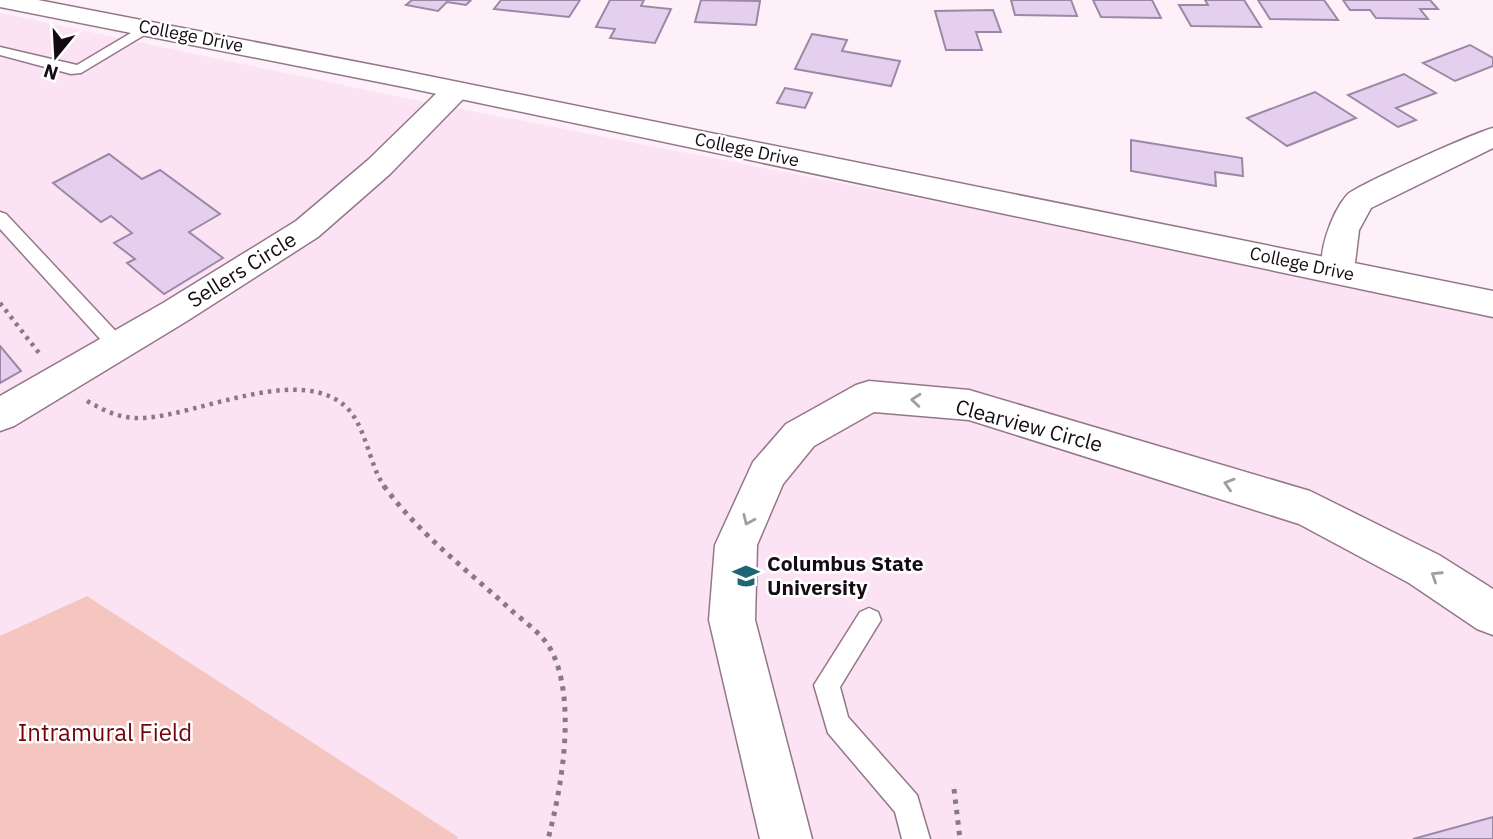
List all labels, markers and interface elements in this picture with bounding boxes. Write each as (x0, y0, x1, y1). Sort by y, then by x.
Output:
street label: College Drive (137, 14, 245, 57)
north arrow (21, 21, 91, 91)
text: N (40, 59, 61, 86)
street label: College Drive (693, 127, 802, 172)
street label: Sellers Circle (182, 225, 301, 314)
street label: College Drive (1248, 241, 1357, 286)
street label: Clearview Circle (953, 392, 1106, 458)
one-way arrow (910, 393, 921, 408)
one-way arrow (1223, 478, 1235, 493)
one-way arrow (742, 513, 756, 525)
place label: Columbus State University (767, 549, 924, 601)
school or university icon: Columbus State University (731, 561, 761, 591)
one-way arrow (1431, 572, 1444, 585)
park label: Intramural Field (18, 716, 192, 748)

